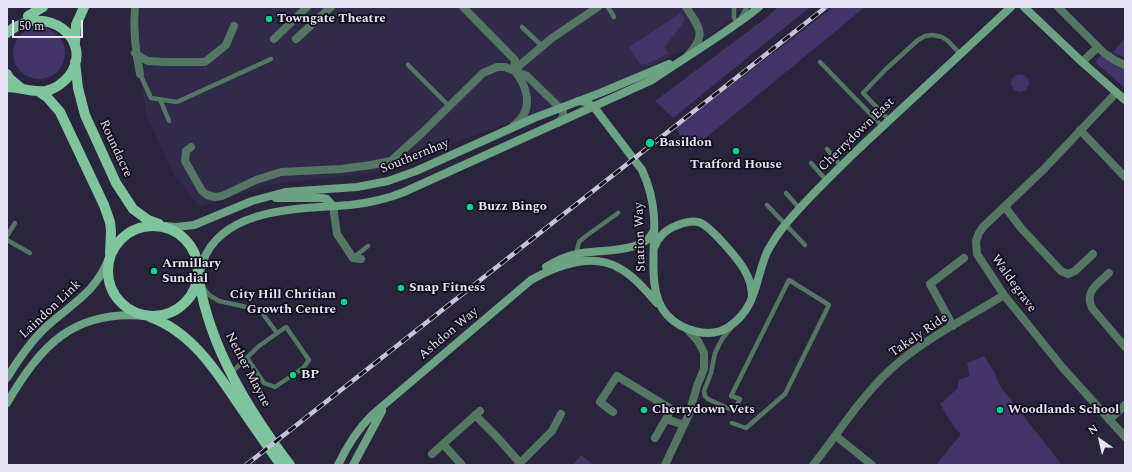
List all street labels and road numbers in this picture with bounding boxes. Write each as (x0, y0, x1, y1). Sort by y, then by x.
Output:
street label: Cherrydown East (816, 95, 898, 175)
street label: Roundacre (95, 118, 135, 180)
street label: Southernhay (378, 136, 452, 178)
street label: Station Way (632, 202, 650, 272)
street label: Waldegrave (987, 252, 1039, 316)
street label: Laindon Link (17, 278, 85, 342)
street label: Ashdon Way (416, 305, 482, 363)
street label: Takely Ride (887, 311, 951, 361)
street label: Nether Mayne (221, 330, 273, 410)

